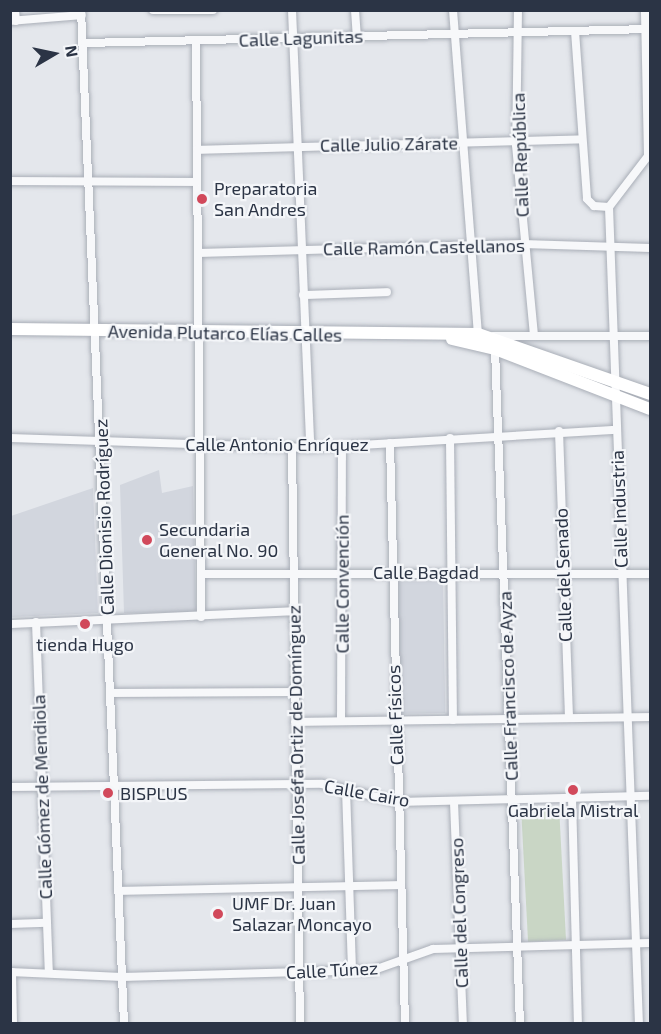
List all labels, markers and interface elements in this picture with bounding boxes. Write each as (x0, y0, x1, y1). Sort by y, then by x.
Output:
north arrow (24, 24, 84, 84)
street label: Calle Lagunitas (238, 25, 364, 51)
text: N (62, 44, 83, 58)
street label: Calle República (507, 92, 533, 218)
street label: Calle Julio Zárate (320, 132, 458, 156)
place label: Preparatoria San Andres (214, 178, 317, 220)
marker: Preparatoria San Andres (195, 192, 209, 206)
street label: Calle Ramón Castellanos (323, 234, 525, 260)
street label: Avenida Plutarco Elías Calles (108, 320, 342, 346)
street label: Calle Dionisio Rodríguez (90, 419, 118, 615)
street label: Calle Antonio Enríquez (185, 433, 369, 455)
street label: Calle Industria (606, 450, 632, 568)
street label: Calle del Senado (550, 507, 576, 643)
street label: Calle Convención (331, 515, 353, 653)
place label: Secundaria General No. 90 (159, 519, 279, 562)
marker: Secundaria General No. 90 (140, 533, 154, 547)
street label: Calle Bagdad (373, 561, 479, 583)
street label: Calle Francisco de Ayza (494, 591, 522, 781)
street label: Calle Joséfa Ortiz de Domínguez (283, 605, 309, 865)
marker: tienda Hugo (78, 617, 92, 631)
place label: tienda Hugo (36, 633, 134, 655)
street label: Calle Físicos (382, 664, 408, 766)
street label: Calle Gómez de Mendiola (28, 694, 56, 900)
street label: Calle Cairo (323, 775, 411, 811)
place label: BISPLUS (120, 782, 188, 804)
marker: Gabriela Mistral (566, 783, 580, 797)
marker: BISPLUS (101, 786, 115, 800)
place label: Gabriela Mistral (508, 799, 638, 821)
street label: Calle del Congreso (446, 837, 472, 989)
place label: UMF Dr. Juan Salazar Moncayo (232, 893, 372, 936)
marker: UMF Dr. Juan Salazar Moncayo (209, 905, 227, 923)
street label: Calle Túnez (285, 957, 379, 983)

